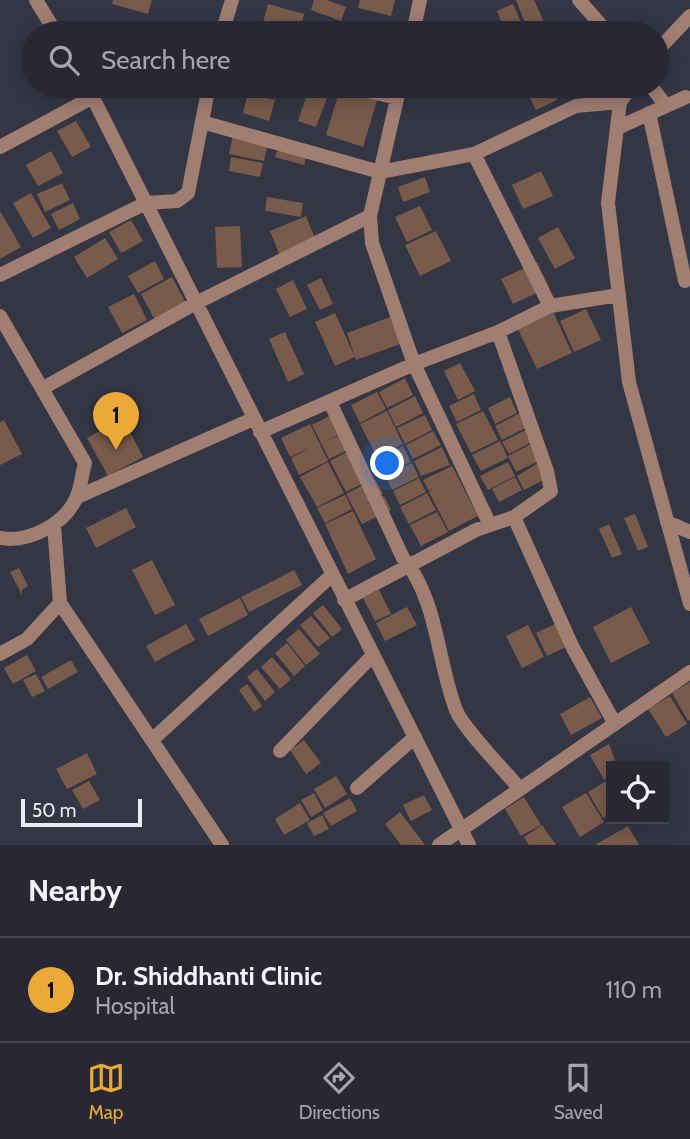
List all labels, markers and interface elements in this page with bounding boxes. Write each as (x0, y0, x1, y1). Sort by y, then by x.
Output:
search box (21, 21, 669, 98)
icon: search (45, 41, 83, 79)
text: Search here (101, 44, 230, 76)
pin: 1 (93, 392, 139, 450)
your location (370, 446, 404, 480)
map controls (606, 761, 669, 824)
button: locate (606, 761, 669, 824)
scale bar (21, 796, 142, 828)
text: 50 m (32, 799, 76, 822)
text: Nearby (28, 872, 122, 909)
text: Dr. Shiddhanti Clinic (95, 960, 322, 992)
text: 1 (47, 976, 55, 1004)
text: 110 m (606, 976, 662, 1004)
text: Hospital (95, 992, 175, 1020)
tab: Map (87, 1059, 125, 1124)
tab: Directions (299, 1059, 380, 1124)
tab: Saved (554, 1059, 603, 1124)

